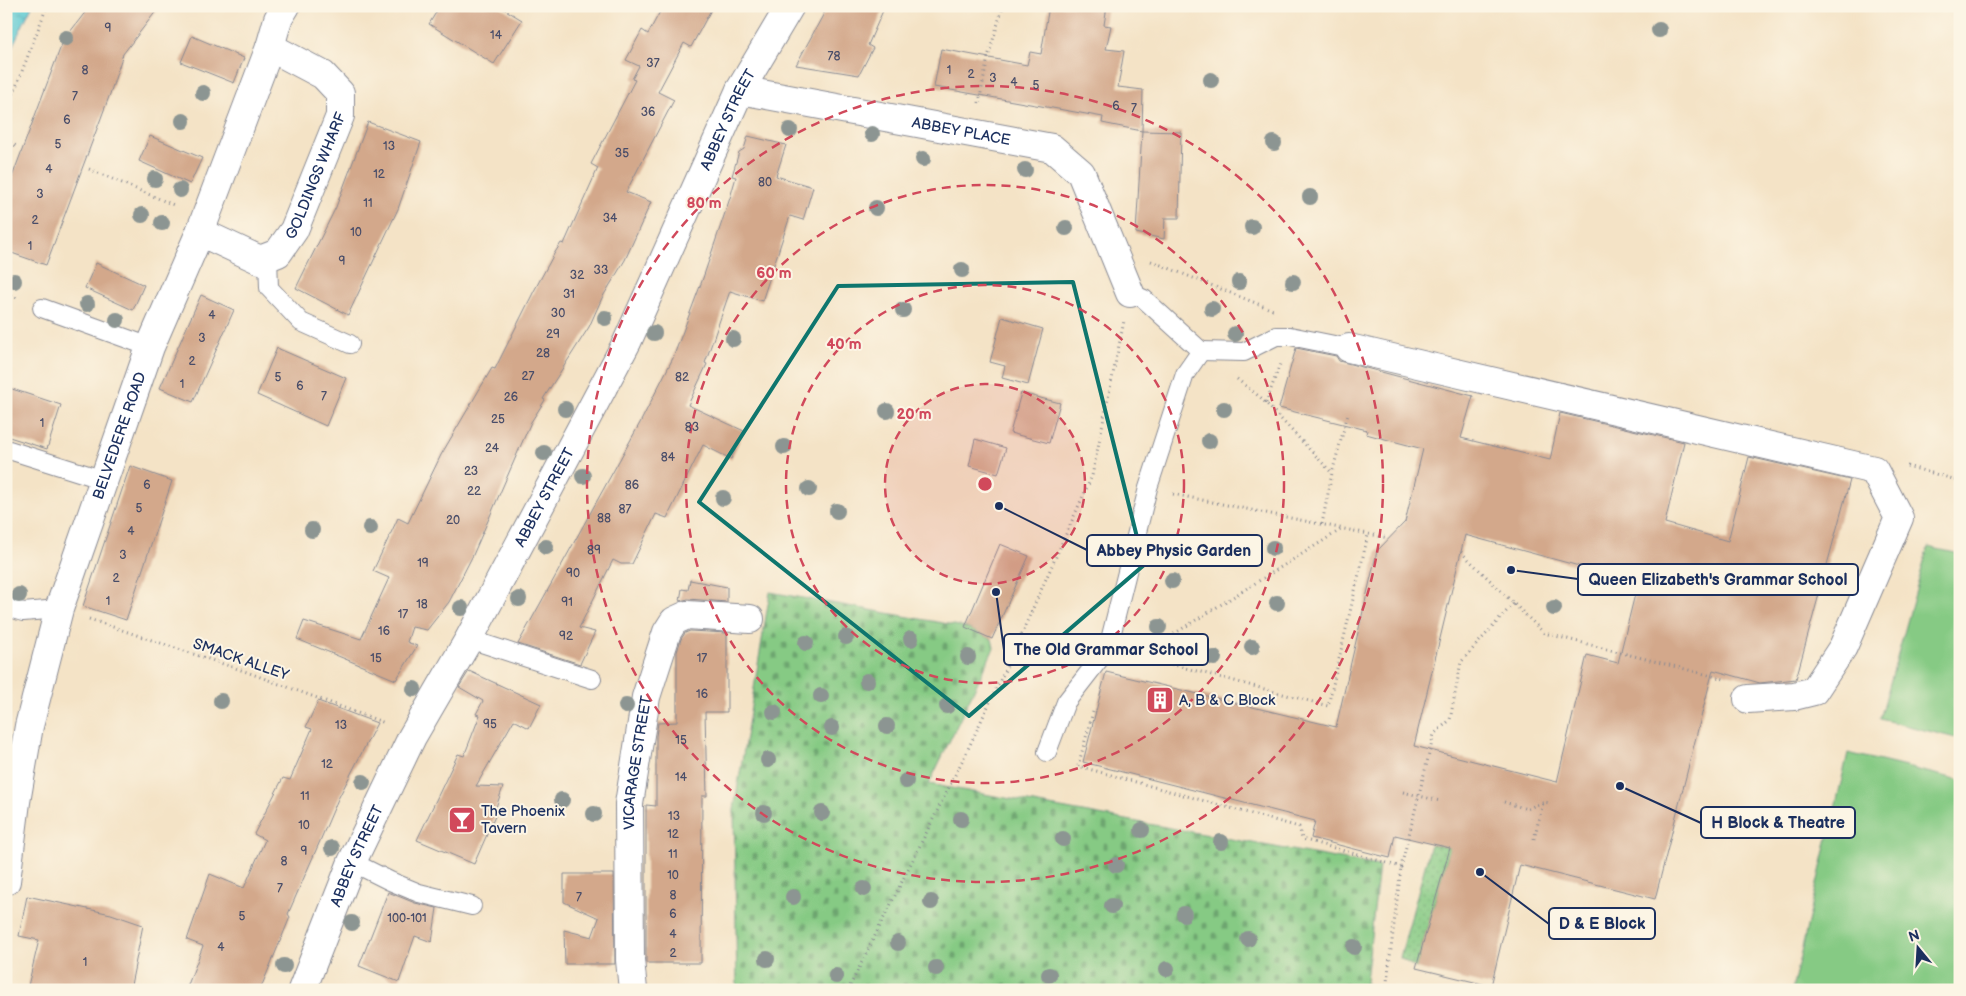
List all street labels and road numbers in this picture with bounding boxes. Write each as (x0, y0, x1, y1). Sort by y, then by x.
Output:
street label: ABBEY STREET (696, 66, 760, 173)
street label: GOLDINGS WHARF (281, 110, 351, 243)
street label: ABBEY PLACE (910, 113, 1012, 150)
street label: BELVEDERE ROAD (89, 369, 151, 502)
street label: ABBEY STREET (511, 445, 579, 550)
street label: SMACK ALLEY (190, 634, 292, 685)
street label: VICARAGE STREET (620, 694, 656, 830)
street label: ABBEY STREET (326, 802, 388, 910)

